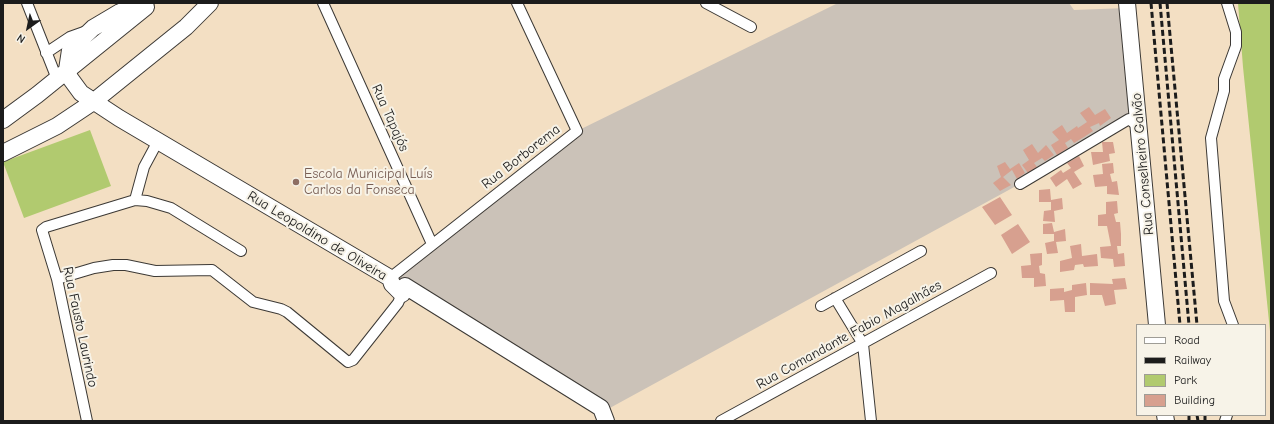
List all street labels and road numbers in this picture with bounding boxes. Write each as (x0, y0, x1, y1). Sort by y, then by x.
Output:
street label: Rua Tapajós (368, 82, 412, 154)
street label: Rua Conselheiro Galvão (1128, 92, 1158, 236)
street label: Rua Borborema (478, 121, 564, 193)
street label: Rua Leopoldino de Oliveira (244, 188, 390, 284)
street label: Rua Fausto Laurindo (59, 265, 101, 389)
street label: Rua Comandante Fabio Magalhães (753, 277, 945, 393)

